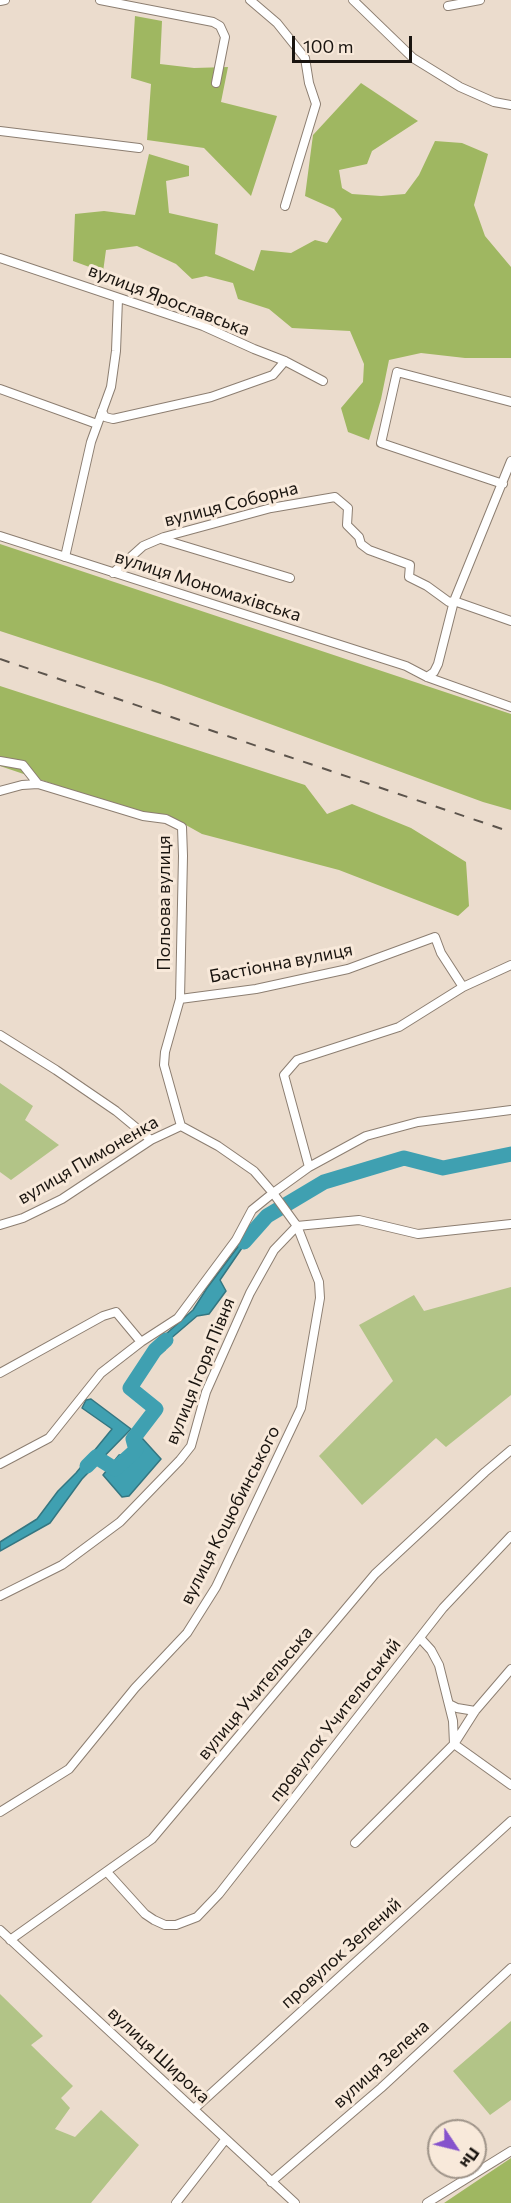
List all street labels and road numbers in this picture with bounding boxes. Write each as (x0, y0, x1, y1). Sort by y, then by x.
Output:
street label: вулиця Ярославська (85, 259, 253, 341)
street label: вулиця Соборна (162, 477, 300, 531)
street label: вулиця Мономахівська (112, 546, 304, 626)
street label: Польова вулиця (153, 835, 175, 971)
street label: Бастіонна вулиця (208, 939, 354, 987)
street label: вулиця Пимоненка (14, 1111, 162, 1209)
street label: вулиця Ігоря Півня (161, 1294, 239, 1448)
street label: вулиця Коцюбинського (175, 1422, 285, 1608)
street label: вулиця Учительська (193, 1622, 317, 1764)
street label: провулок Учительський (265, 1634, 405, 1806)
street label: провулок Зелений (276, 1893, 406, 2013)
street label: вулиця Широка (103, 2002, 215, 2108)
street label: вулиця Зелена (329, 2015, 433, 2113)

